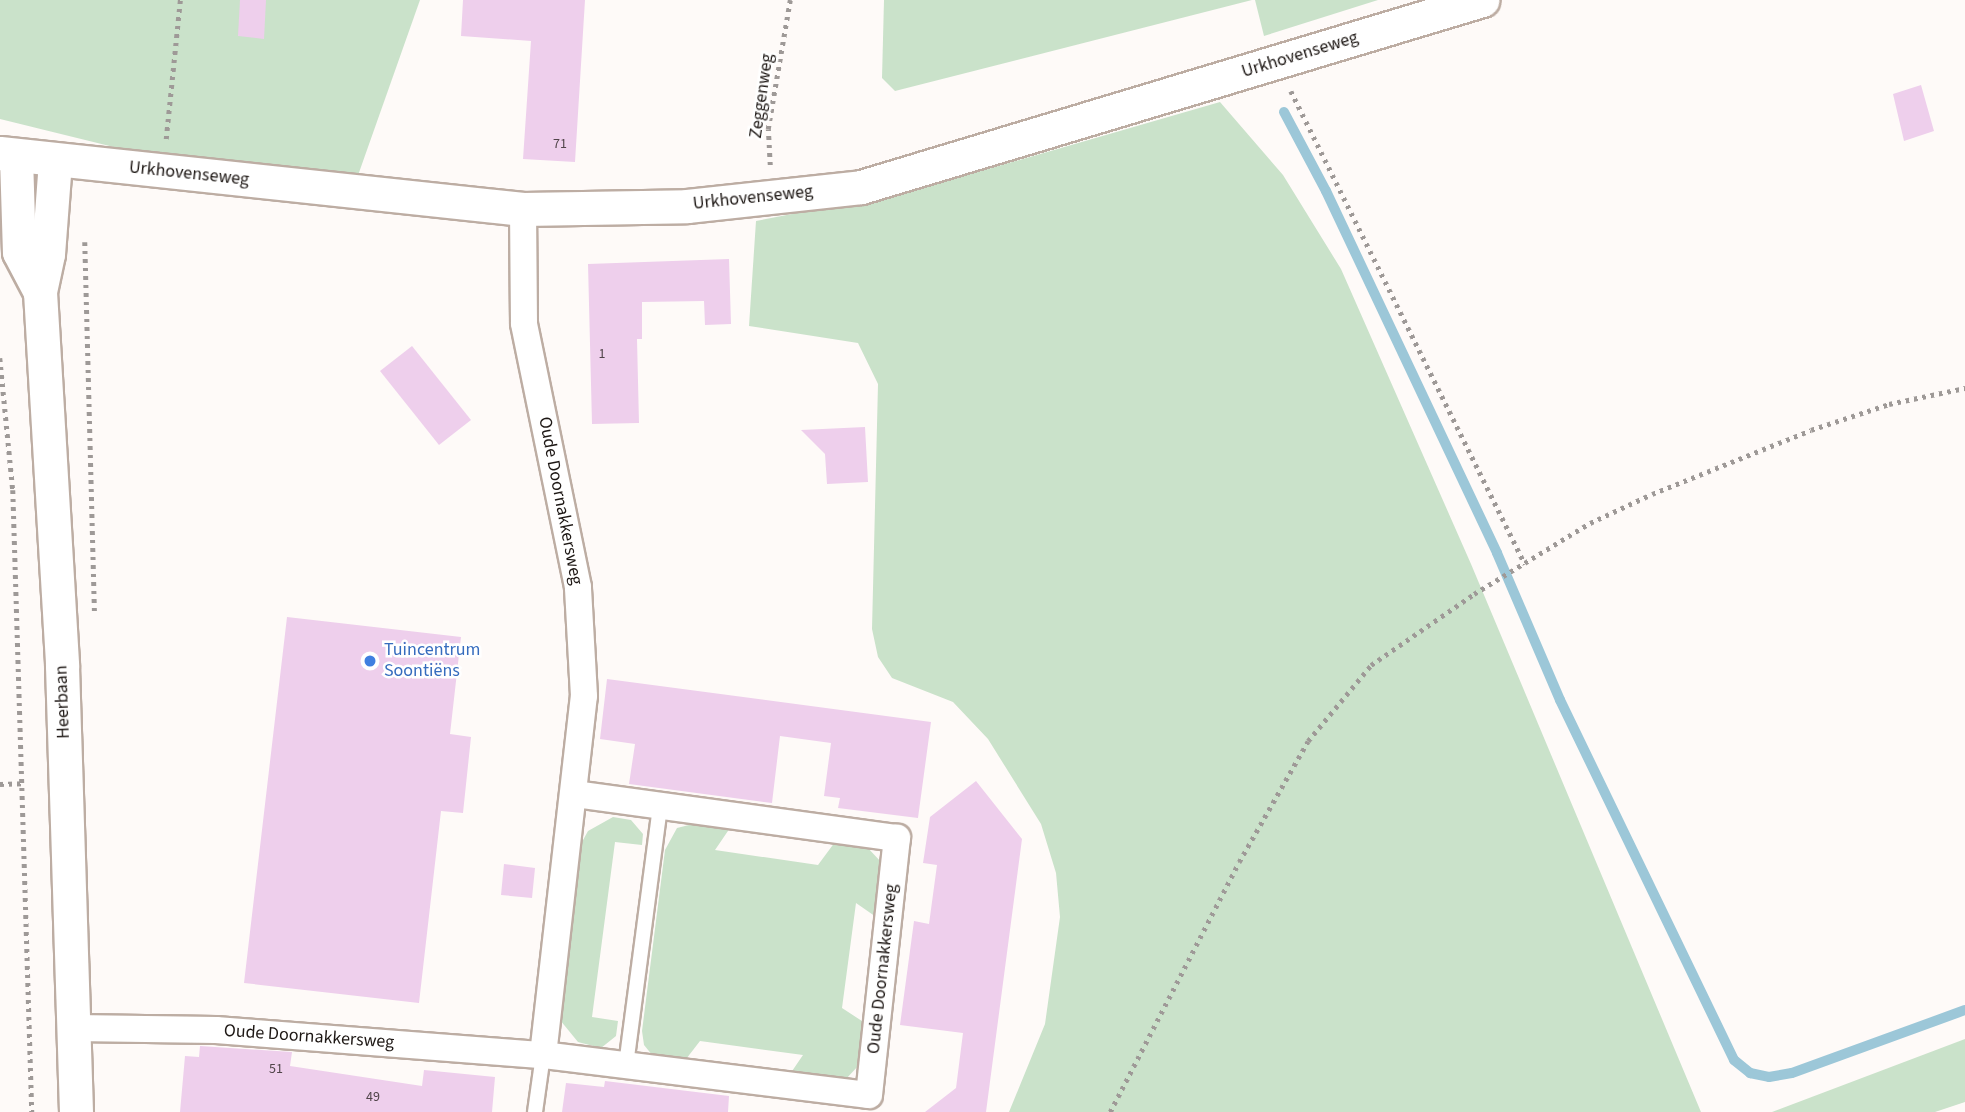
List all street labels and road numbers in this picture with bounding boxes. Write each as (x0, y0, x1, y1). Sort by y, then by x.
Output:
street label: Urkhovenseweg (1239, 27, 1361, 83)
street label: Zeggenweg (745, 52, 779, 140)
street label: Urkhovenseweg (128, 157, 250, 191)
street label: Urkhovenseweg (692, 181, 814, 215)
street label: Oude Doornakkersweg (533, 415, 587, 587)
street label: Heerbaan (51, 665, 75, 739)
street label: Oude Doornakkersweg (863, 883, 903, 1055)
street label: Oude Doornakkersweg (223, 1020, 395, 1054)

